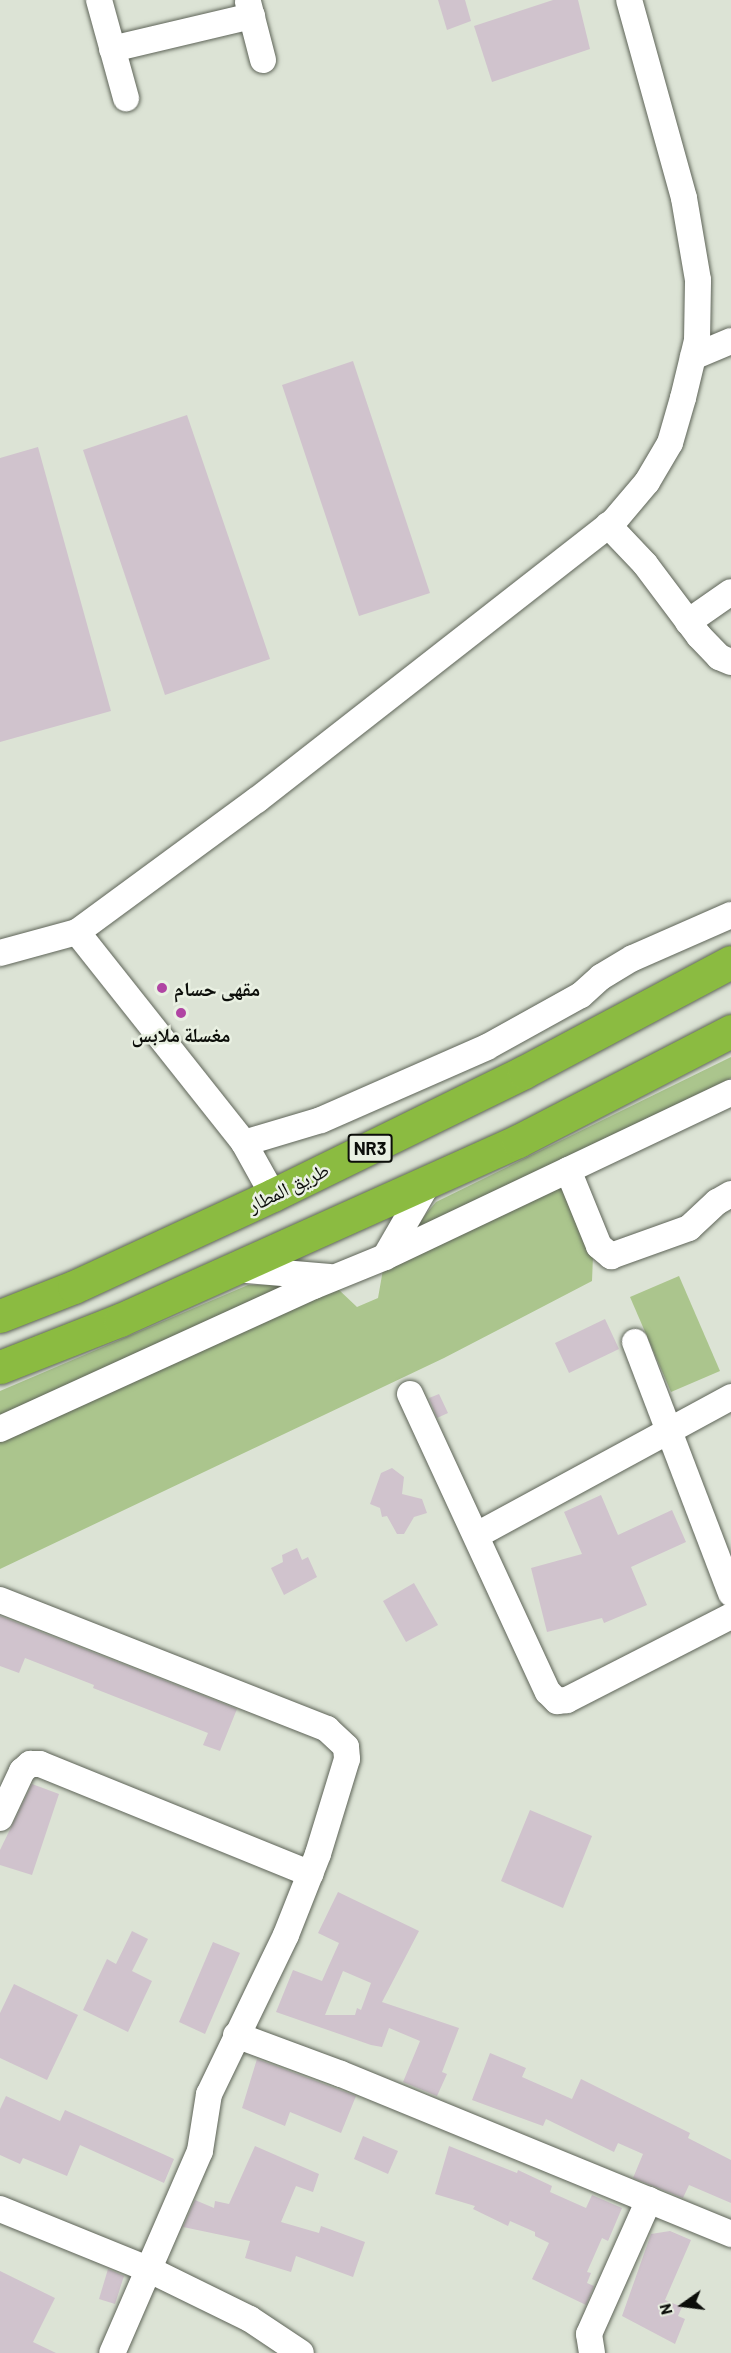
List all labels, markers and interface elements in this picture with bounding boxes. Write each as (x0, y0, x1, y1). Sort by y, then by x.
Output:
place label: مقهى حسام (174, 976, 260, 1000)
marker: مقهى حسام (155, 981, 169, 995)
marker: مغسلة ملابس (174, 1006, 188, 1020)
place label: مغسلة ملابس (132, 1022, 230, 1046)
road number: NR3 (348, 1133, 392, 1163)
street label: طريق المطار (243, 1157, 333, 1217)
north arrow (653, 2275, 713, 2335)
text: N (655, 2302, 676, 2317)

